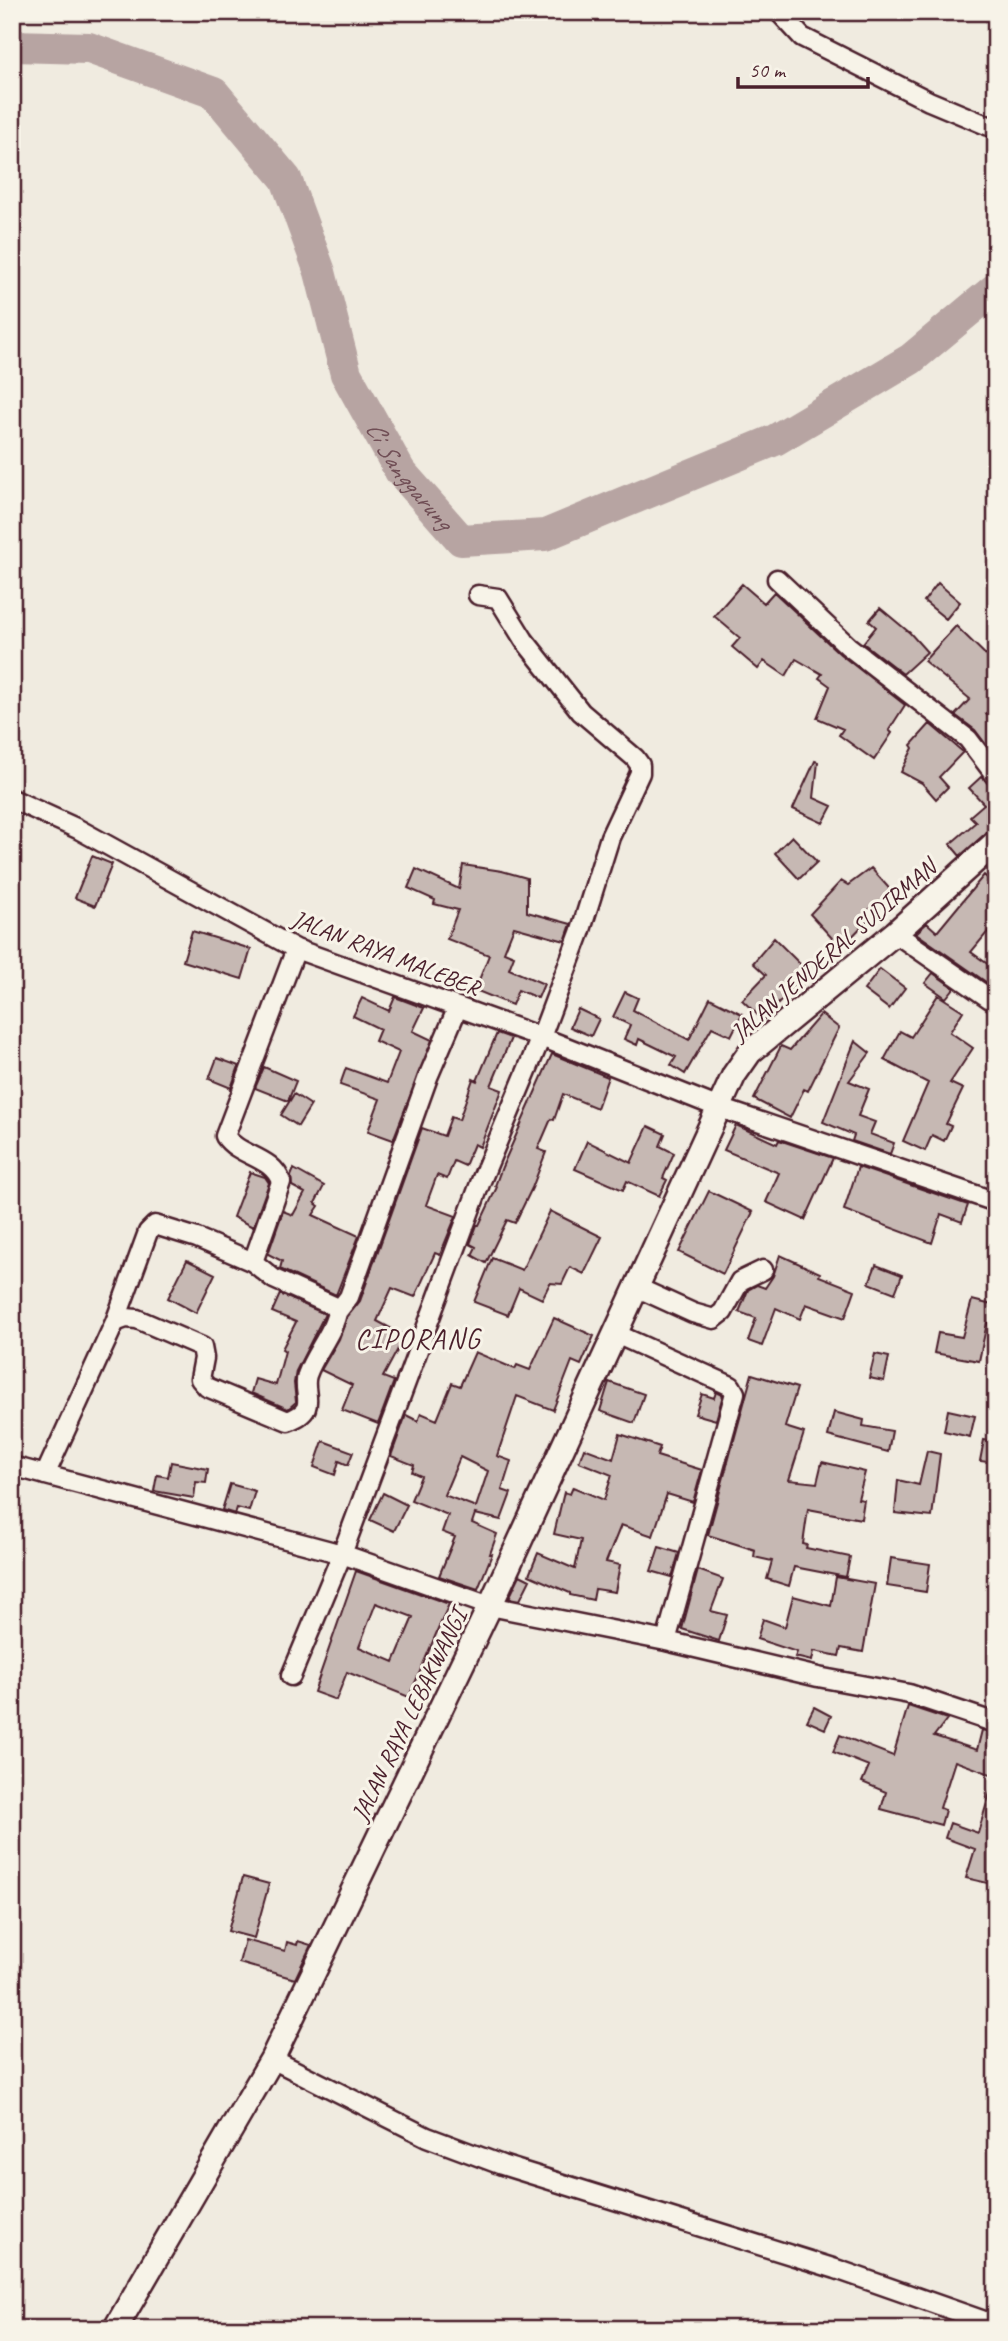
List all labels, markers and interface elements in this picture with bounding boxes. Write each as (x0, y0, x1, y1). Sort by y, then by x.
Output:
scale bar (738, 46, 868, 90)
text: 50 m (749, 57, 787, 83)
water label: Ci Sanggarung (359, 415, 463, 539)
street label: JALAN JENDERAL SUDIRMAN (724, 850, 944, 1048)
street label: JALAN RAYA MALEBER (287, 903, 486, 1003)
district label: CIPORANG (355, 1321, 482, 1356)
street label: JALAN RAYA LEBAKWANGI (344, 1599, 476, 1827)

